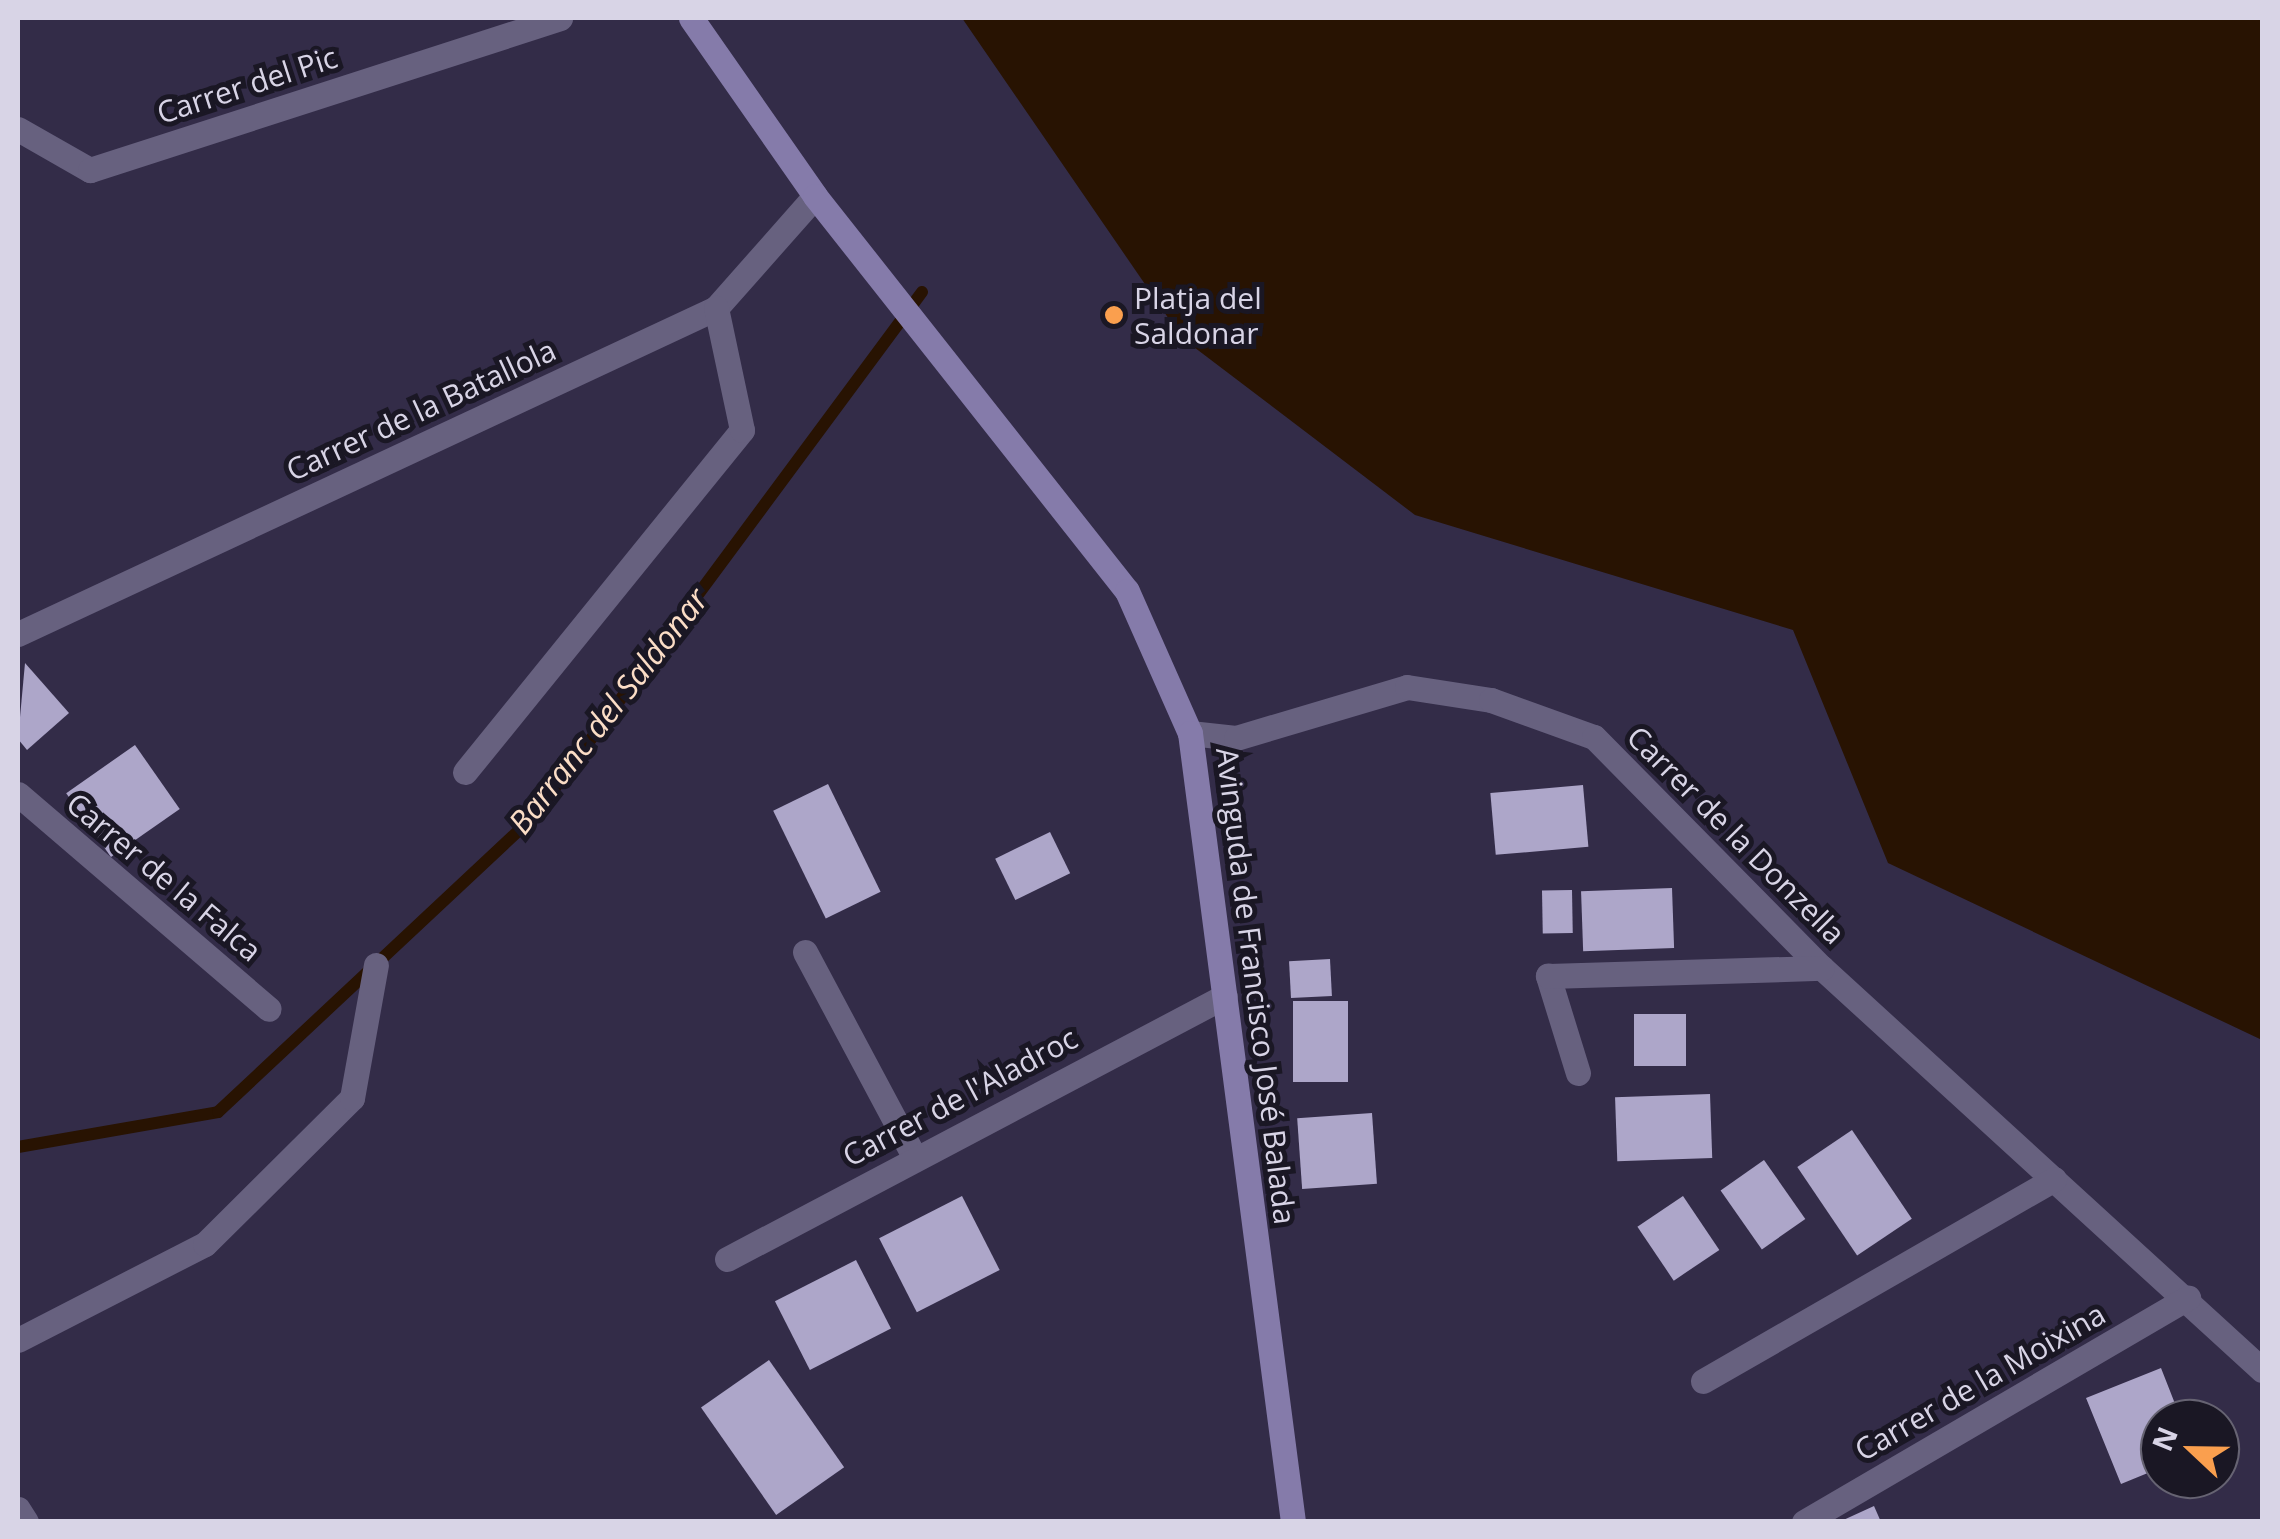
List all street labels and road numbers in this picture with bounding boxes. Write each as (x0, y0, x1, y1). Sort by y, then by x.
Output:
street label: Carrer del Pic (152, 39, 342, 131)
street label: Carrer de la Batallola (281, 332, 561, 488)
street label: Carrer de la Donzella (1620, 719, 1852, 951)
street label: Avinguda de Francisco José Balada (1209, 746, 1303, 1226)
street label: Carrer de la Falca (59, 785, 269, 969)
street label: Carrer de l'Aladroc (837, 1020, 1083, 1174)
street label: Carrer de la Moixina (1848, 1296, 2112, 1468)

